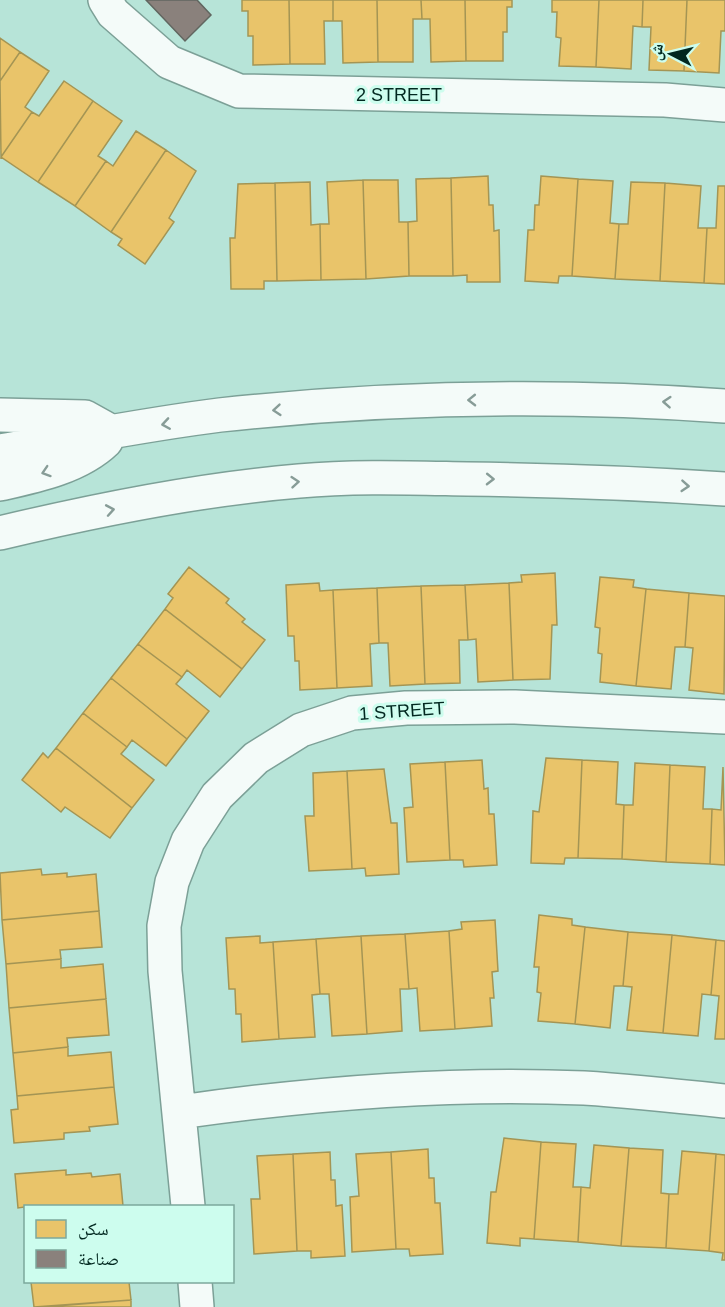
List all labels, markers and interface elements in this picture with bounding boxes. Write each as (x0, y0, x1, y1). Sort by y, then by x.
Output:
north arrow (641, 24, 701, 84)
text: ش (647, 43, 667, 62)
street label: 2 STREET (356, 85, 442, 105)
one-way arrow (467, 393, 476, 406)
one-way arrow (662, 395, 671, 408)
one-way arrow (273, 403, 282, 416)
one-way arrow (161, 418, 171, 430)
one-way arrow (41, 465, 52, 477)
one-way arrow (486, 473, 495, 485)
one-way arrow (291, 475, 300, 488)
one-way arrow (680, 479, 690, 492)
one-way arrow (104, 504, 114, 517)
street label: 1 STREET (358, 698, 446, 724)
legend (24, 1205, 234, 1283)
text: سكن (78, 1219, 109, 1240)
text: صناعة (78, 1249, 119, 1269)

